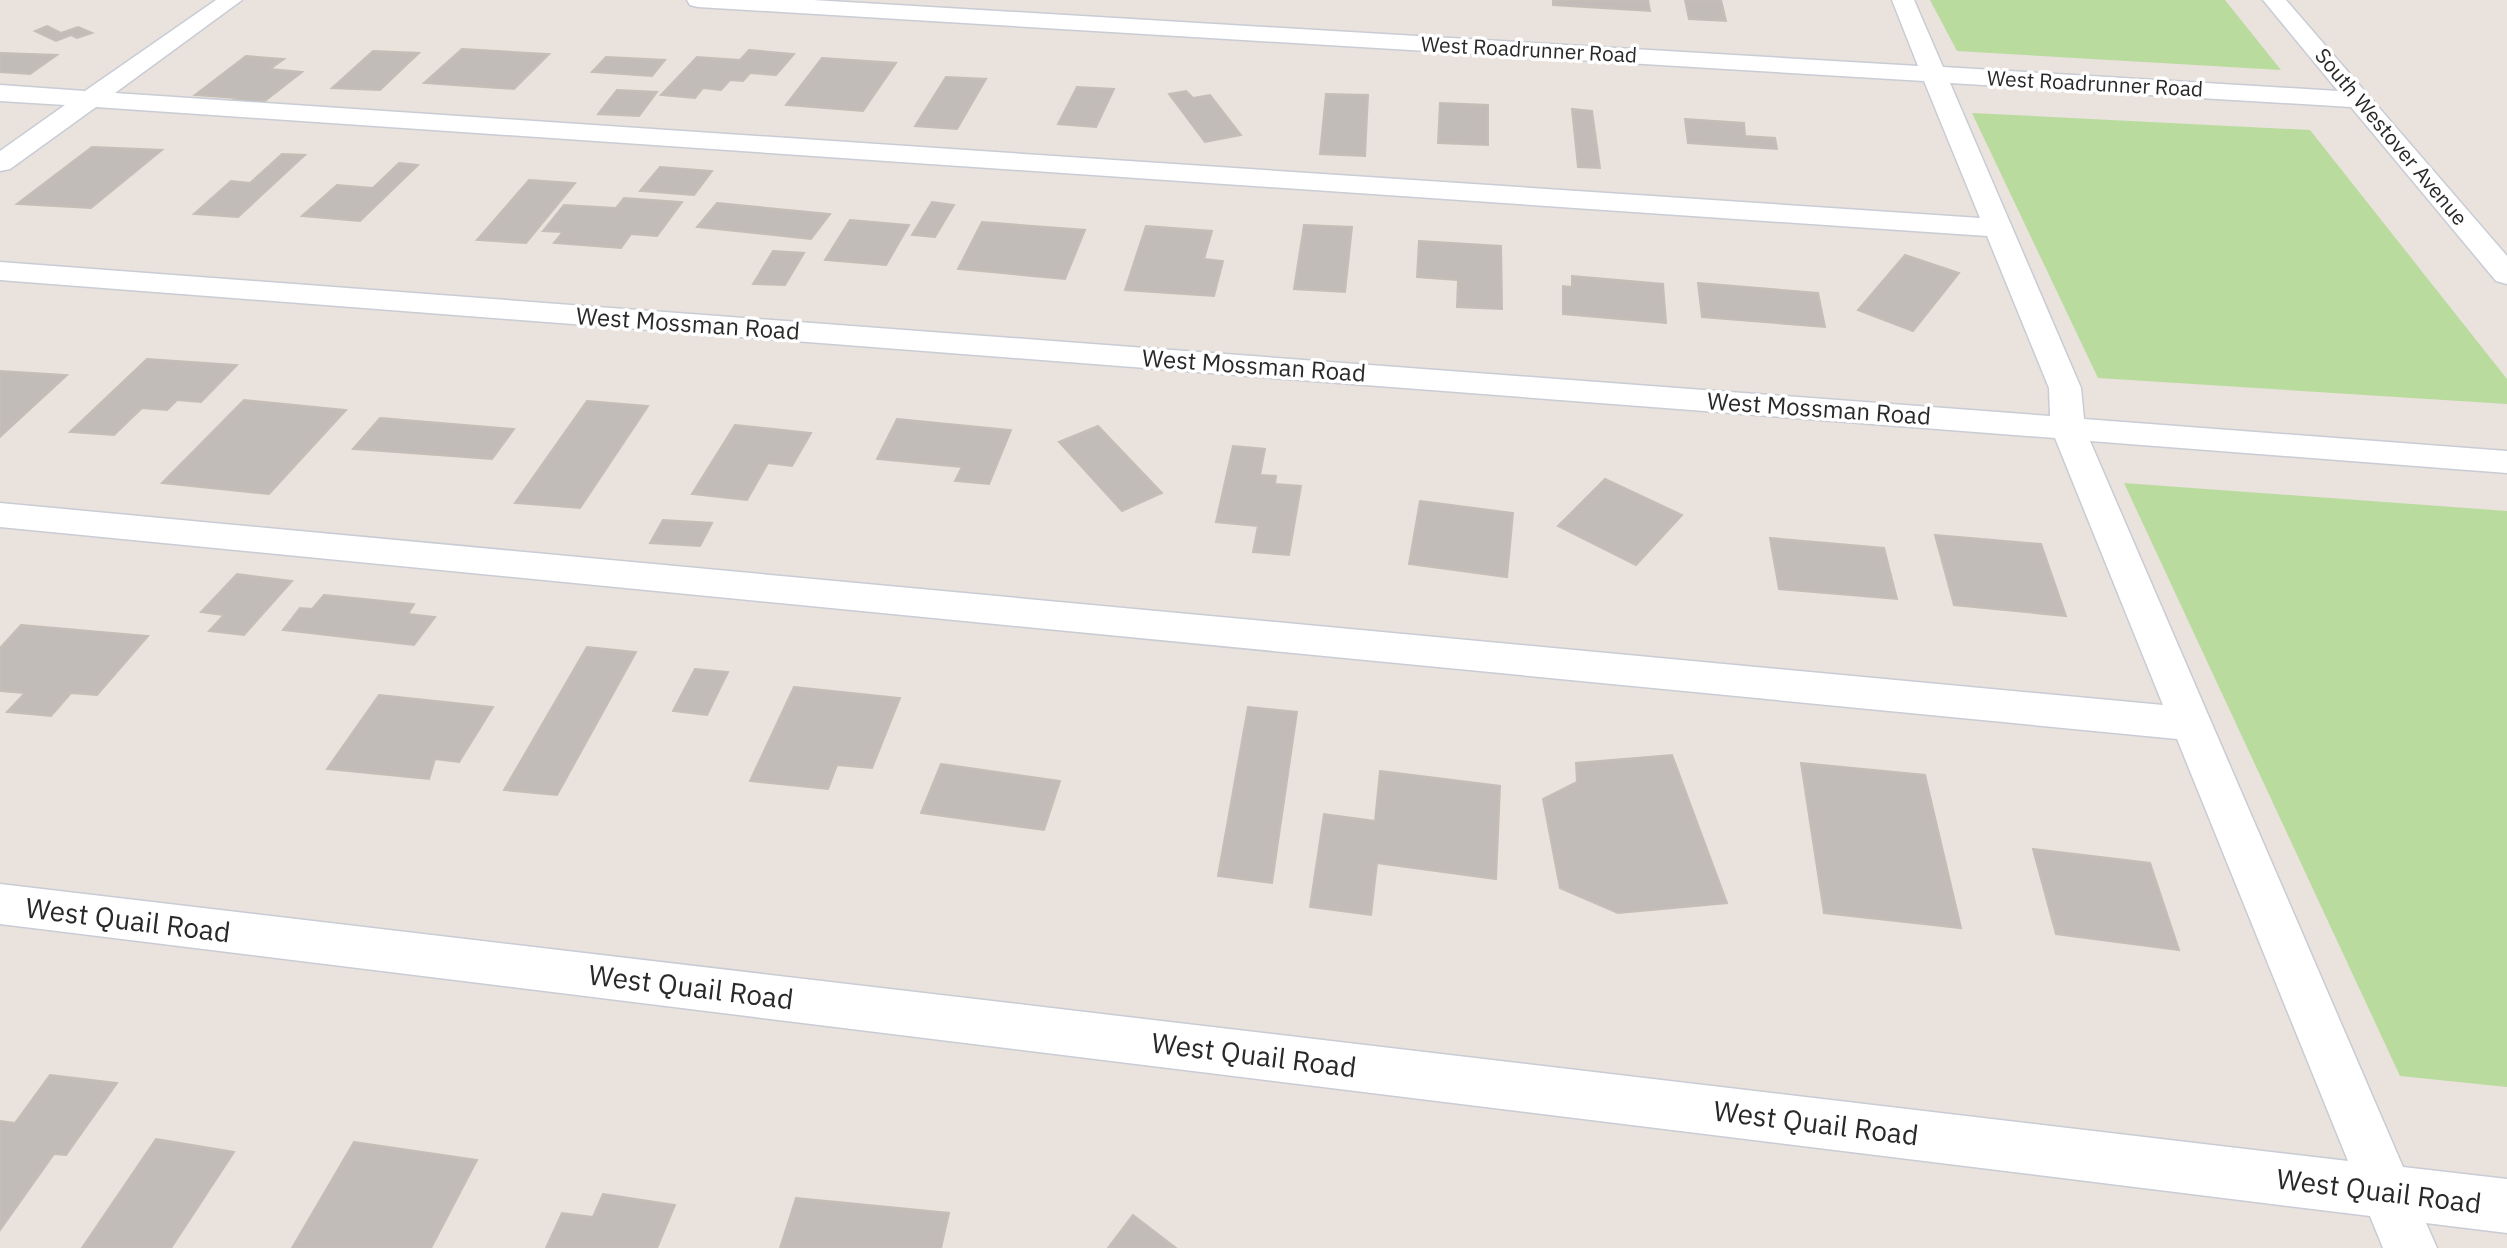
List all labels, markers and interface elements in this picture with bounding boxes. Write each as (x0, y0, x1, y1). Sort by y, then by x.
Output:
street label: West Roadrunner Road (1420, 29, 1638, 69)
street label: South Westover Avenue (2309, 42, 2474, 231)
street label: West Roadrunner Road (1986, 63, 2204, 103)
street label: West Mossman Road (575, 299, 801, 347)
street label: West Mossman Road (1141, 341, 1367, 389)
street label: West Mossman Road (1706, 384, 1932, 432)
street label: West Quail Road (24, 889, 233, 950)
street label: West Quail Road (587, 956, 796, 1017)
street label: West Quail Road (1150, 1024, 1359, 1085)
street label: West Quail Road (1712, 1092, 1921, 1153)
street label: West Quail Road (2275, 1160, 2484, 1221)

